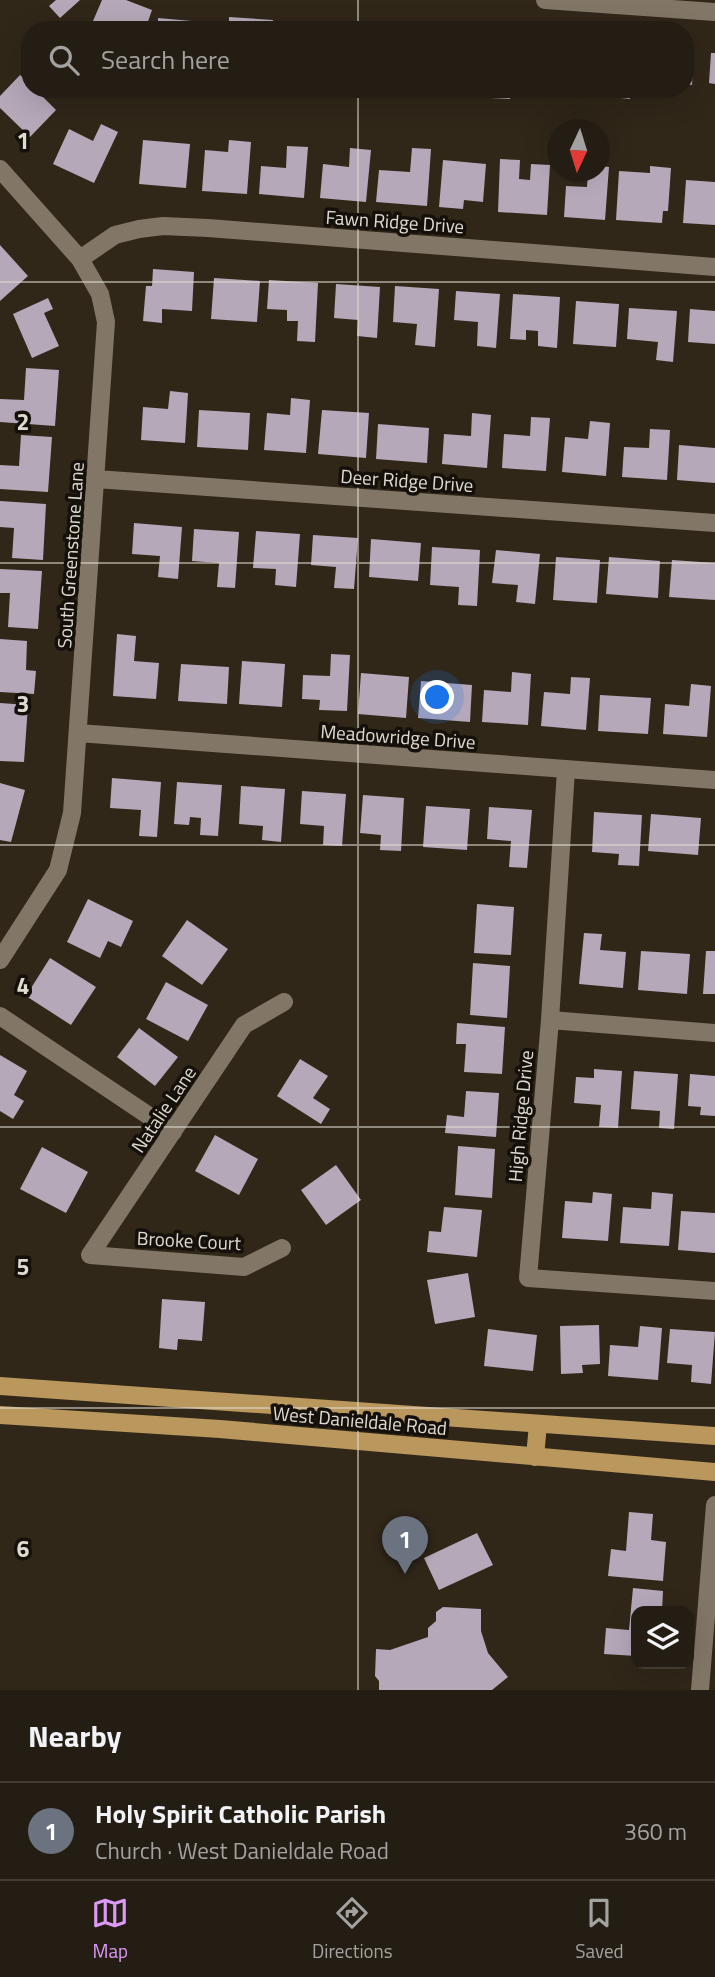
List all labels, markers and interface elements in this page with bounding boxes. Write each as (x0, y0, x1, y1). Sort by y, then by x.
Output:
search box (21, 21, 694, 98)
text: Search here (101, 40, 230, 79)
icon: search (45, 41, 83, 79)
north arrow (547, 119, 610, 182)
text: 1 (17, 123, 29, 158)
street label: Fawn Ridge Drive (325, 202, 465, 240)
text: 2 (17, 404, 29, 439)
street label: South Greenstone Lane (49, 461, 91, 649)
street label: Deer Ridge Drive (340, 461, 474, 499)
your location (420, 680, 454, 714)
text: 3 (17, 686, 29, 721)
street label: Meadowridge Drive (320, 716, 476, 756)
text: 4 (17, 968, 29, 1003)
street label: High Ridge Drive (500, 1049, 540, 1183)
street label: Natalie Lane (123, 1060, 203, 1158)
street label: Brooke Court (136, 1223, 242, 1257)
text: 5 (17, 1249, 29, 1284)
street label: West Danieldale Road (272, 1398, 448, 1442)
pin: 1 (382, 1516, 428, 1574)
text: 6 (17, 1531, 30, 1566)
map controls (631, 1606, 694, 1669)
button: layers (631, 1606, 694, 1669)
text: Nearby (28, 1713, 121, 1759)
text: Holy Spirit Catholic Parish (95, 1794, 386, 1833)
text: 1 (45, 1814, 57, 1849)
text: 360 m (624, 1814, 687, 1849)
text: Church · West Danieldale Road (95, 1833, 389, 1868)
tab: Map (91, 1894, 129, 1965)
tab: Directions (312, 1894, 393, 1965)
tab: Saved (575, 1894, 624, 1965)

